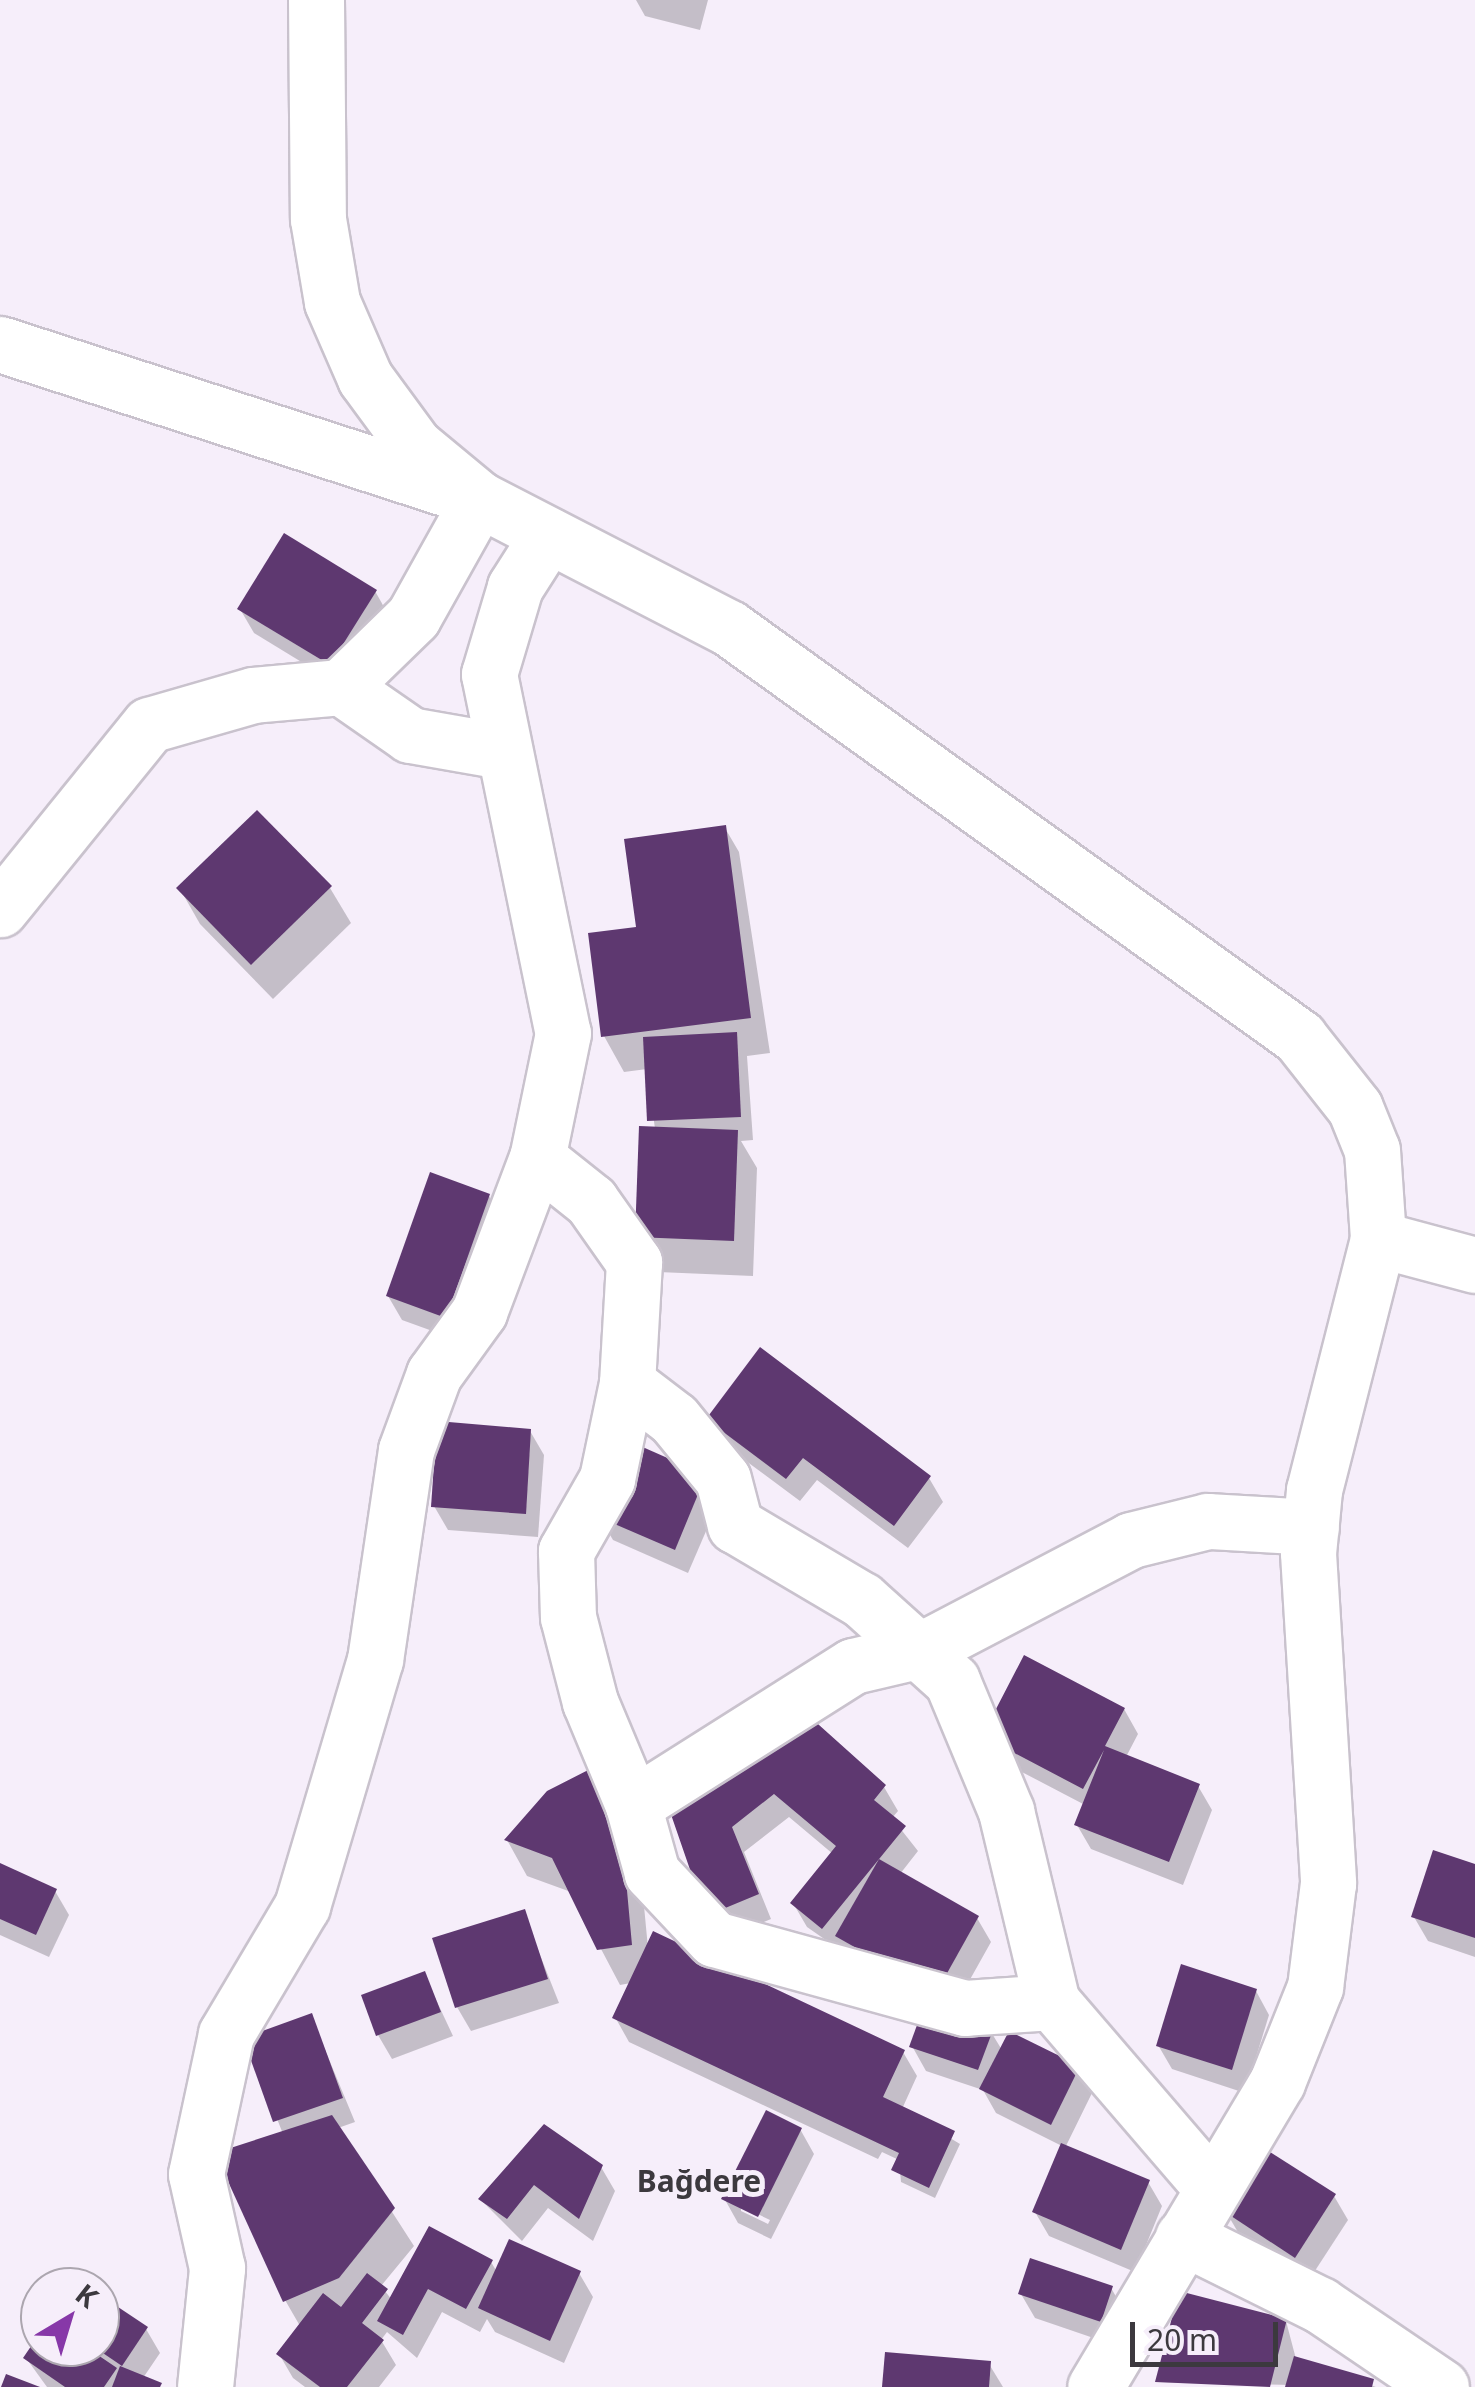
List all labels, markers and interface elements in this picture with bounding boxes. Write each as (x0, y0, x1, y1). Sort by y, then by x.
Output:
district label: Bağdere (637, 2163, 761, 2199)
north arrow (20, 2267, 120, 2367)
text: K (68, 2274, 106, 2316)
scale bar (1135, 2302, 1282, 2364)
text: 20 m (1147, 2319, 1217, 2360)

